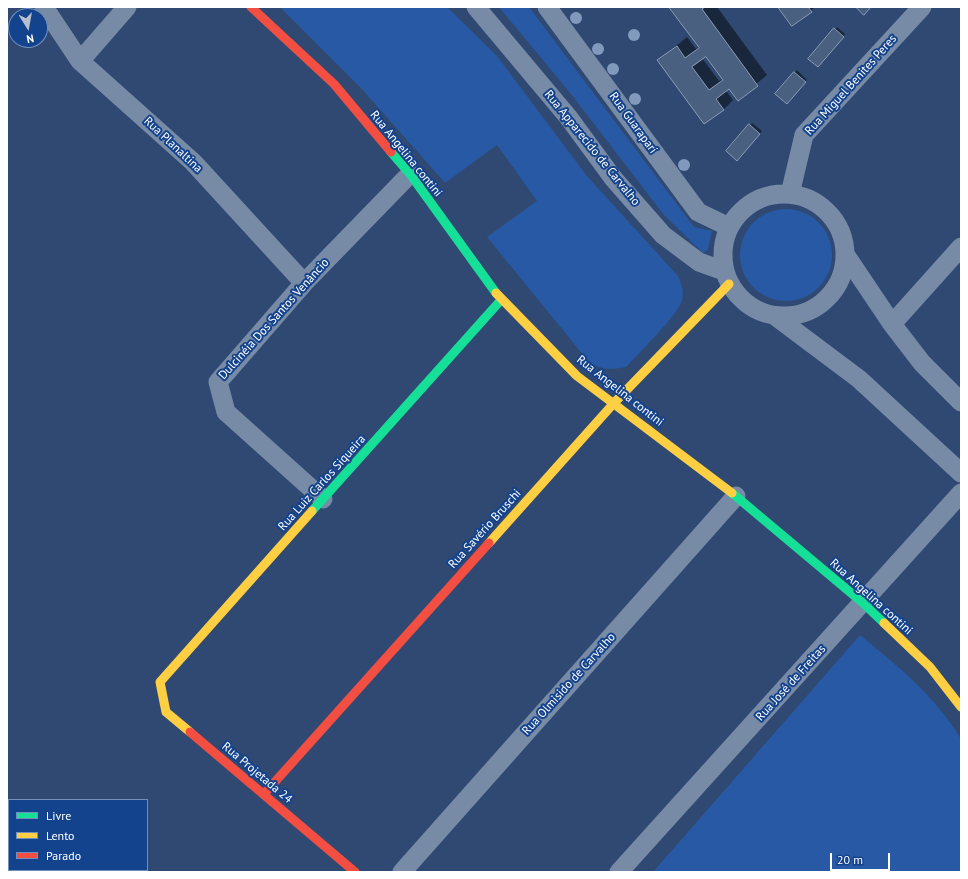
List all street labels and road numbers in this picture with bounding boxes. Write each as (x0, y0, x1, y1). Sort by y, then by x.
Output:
street label: Rua Miguel Benites Peres (802, 32, 900, 138)
street label: Rua Apparecido de Carvalho (541, 88, 643, 208)
street label: Rua Guaraparí (606, 90, 660, 156)
street label: Rua Angelina contini (367, 108, 445, 200)
street label: Rua Planaltina (141, 114, 205, 176)
street label: Dulcinéia Dos Santos Venâncio (216, 256, 332, 382)
street label: Rua Angelina contini (574, 353, 666, 429)
street label: Rua Luiz Carlos Siqueira (275, 432, 369, 534)
street label: Rua Savério Bruschi (446, 486, 524, 572)
street label: Rua Angelina contini (827, 556, 915, 638)
street label: Rua Olmisido de Carvalho (519, 630, 619, 738)
street label: Rua José de Freitas (753, 642, 829, 724)
street label: Rua Projetada 24 (219, 739, 295, 807)

